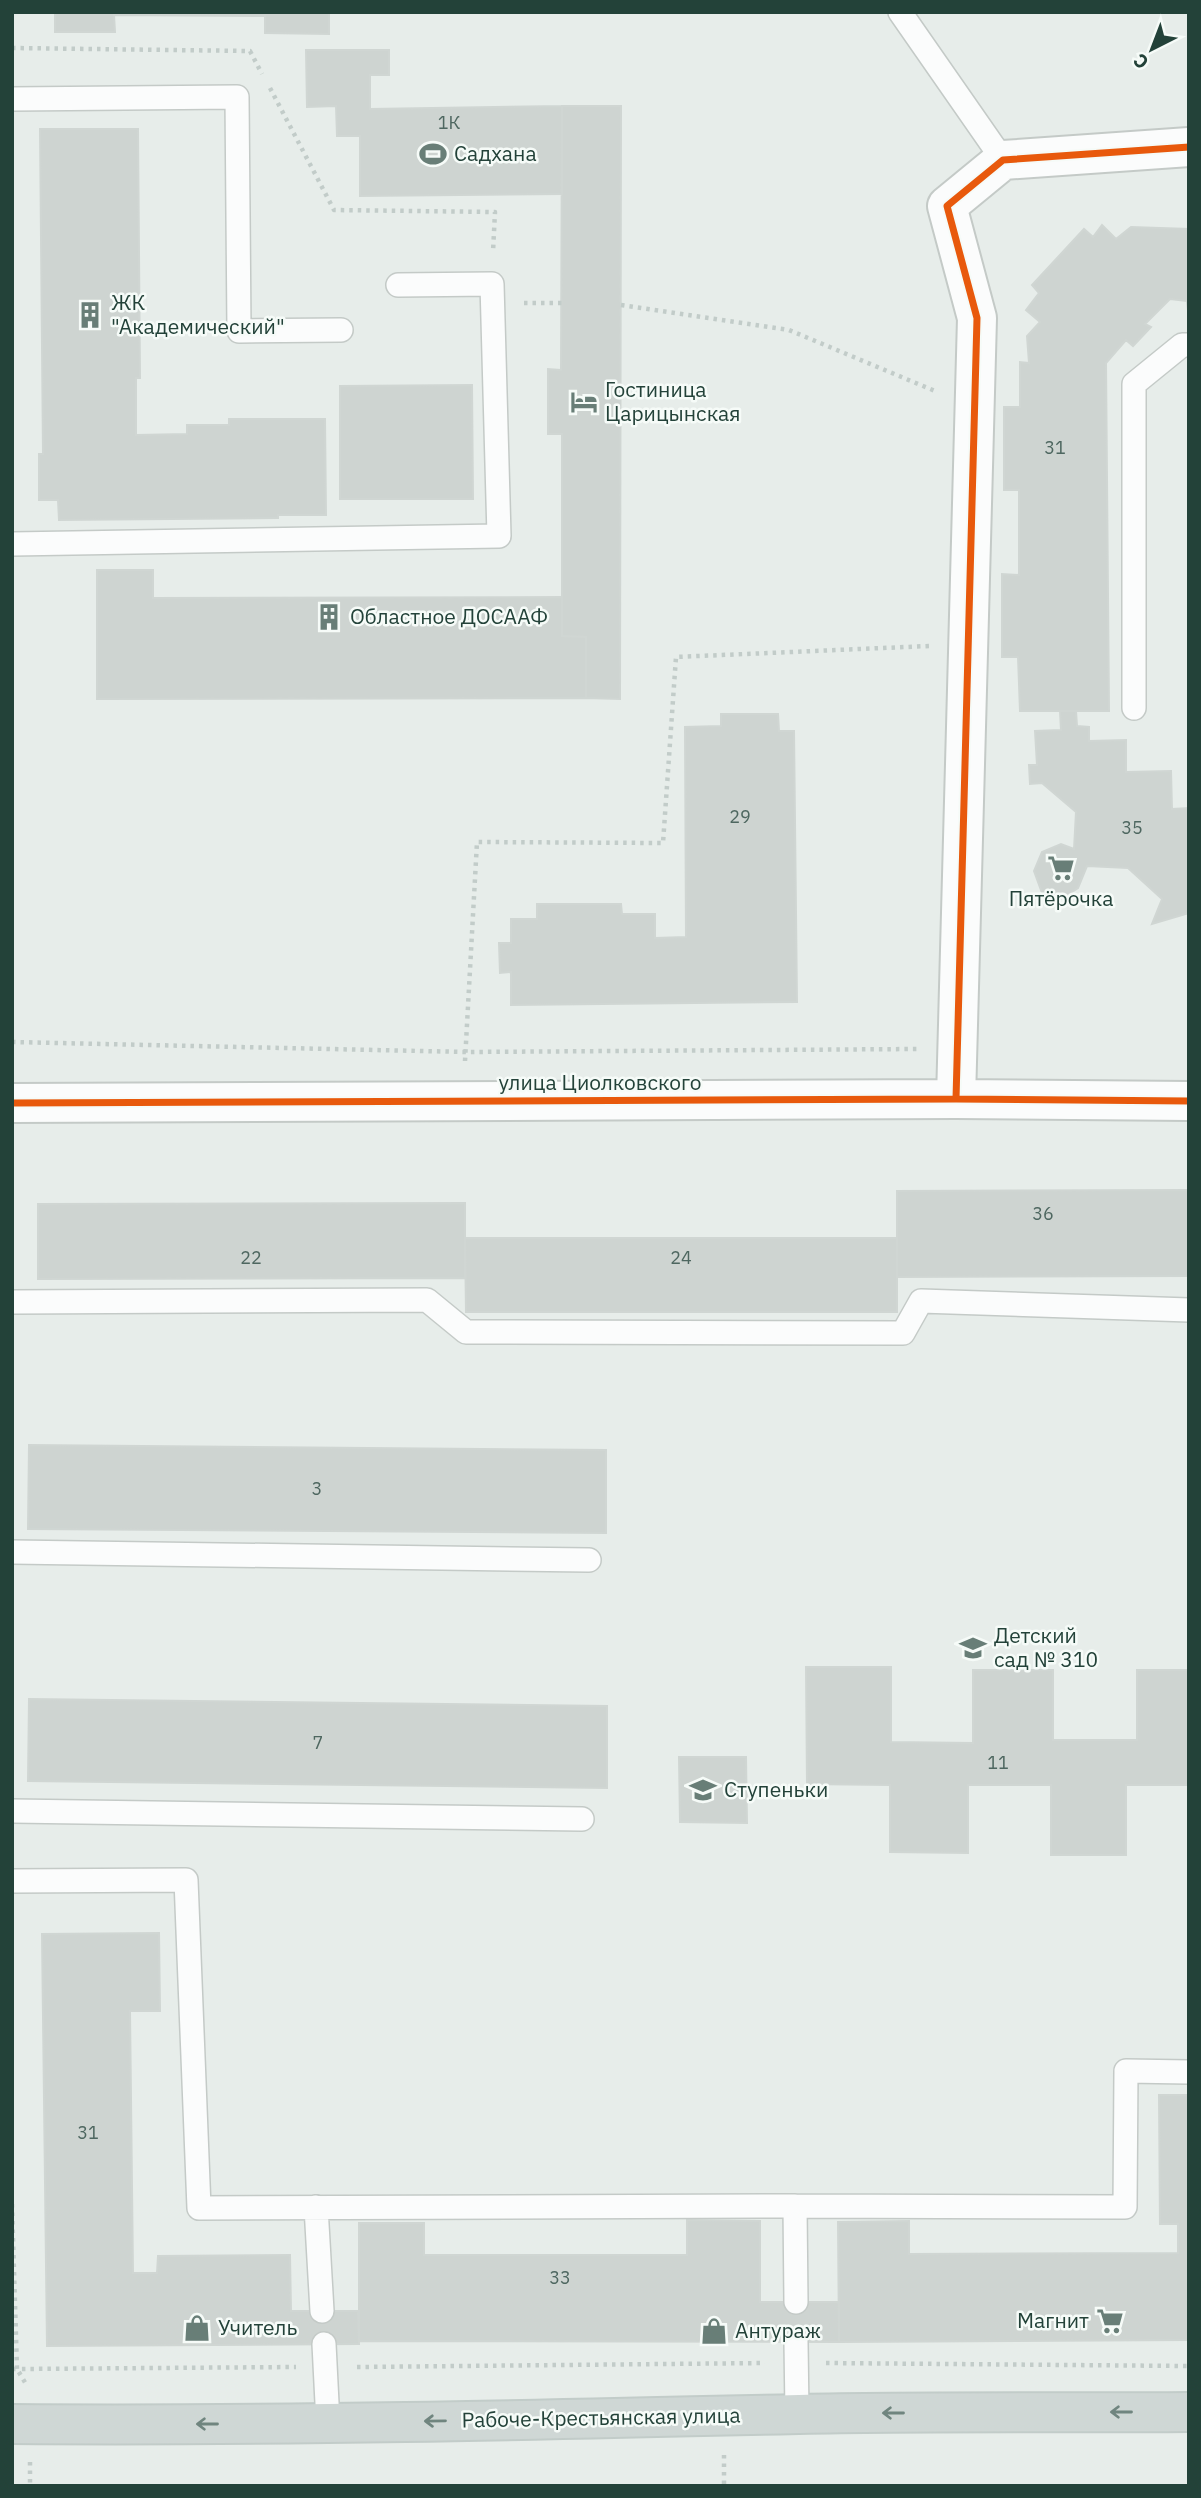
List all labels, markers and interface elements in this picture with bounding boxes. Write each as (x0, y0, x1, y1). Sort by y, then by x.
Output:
north arrow (1117, 14, 1187, 84)
text: С (1128, 49, 1153, 75)
house number: 1К (438, 111, 460, 134)
sports icon: Садхана (418, 139, 448, 169)
place label: Садхана (454, 139, 537, 167)
place label: ЖК "Академический" (111, 288, 285, 340)
building icon: ЖК "Академический" (75, 300, 105, 330)
place label: Гостиница Царицынская (605, 375, 740, 427)
hotel icon: Гостиница Царицынская (569, 387, 599, 417)
house number: 31 (1044, 436, 1066, 459)
building icon: Областное ДОСААФ (314, 602, 344, 632)
place label: Областное ДОСААФ (350, 602, 548, 630)
house number: 29 (729, 805, 751, 828)
house number: 35 (1121, 816, 1143, 839)
supermarket icon: Пятёрочка (1046, 853, 1076, 883)
place label: Пятёрочка (1009, 884, 1113, 912)
street label: улица Циолковского (498, 1068, 702, 1096)
house number: 36 (1032, 1202, 1054, 1225)
house number: 22 (240, 1246, 262, 1269)
house number: 24 (670, 1246, 692, 1269)
house number: 3 (312, 1477, 322, 1500)
place label: Детский сад № 310 (994, 1621, 1098, 1673)
school or university icon: Детский сад № 310 (958, 1633, 988, 1663)
house number: 7 (313, 1731, 323, 1754)
house number: 11 (987, 1751, 1009, 1774)
school or university icon: Ступеньки (688, 1775, 718, 1805)
place label: Ступеньки (724, 1775, 828, 1803)
house number: 31 (77, 2121, 99, 2144)
house number: 33 (549, 2266, 571, 2289)
place label: Магнит (1017, 2306, 1089, 2334)
supermarket icon: Магнит (1095, 2306, 1125, 2336)
shop icon: Учитель (182, 2313, 212, 2343)
place label: Учитель (218, 2313, 297, 2341)
shop icon: Антураж (699, 2316, 729, 2346)
place label: Антураж (735, 2316, 821, 2344)
street label: Рабоче-Крестьянская улица (461, 2401, 741, 2433)
one-way arrow (1109, 2405, 1132, 2419)
one-way arrow (882, 2407, 905, 2420)
one-way arrow (423, 2415, 446, 2428)
one-way arrow (196, 2417, 219, 2431)

